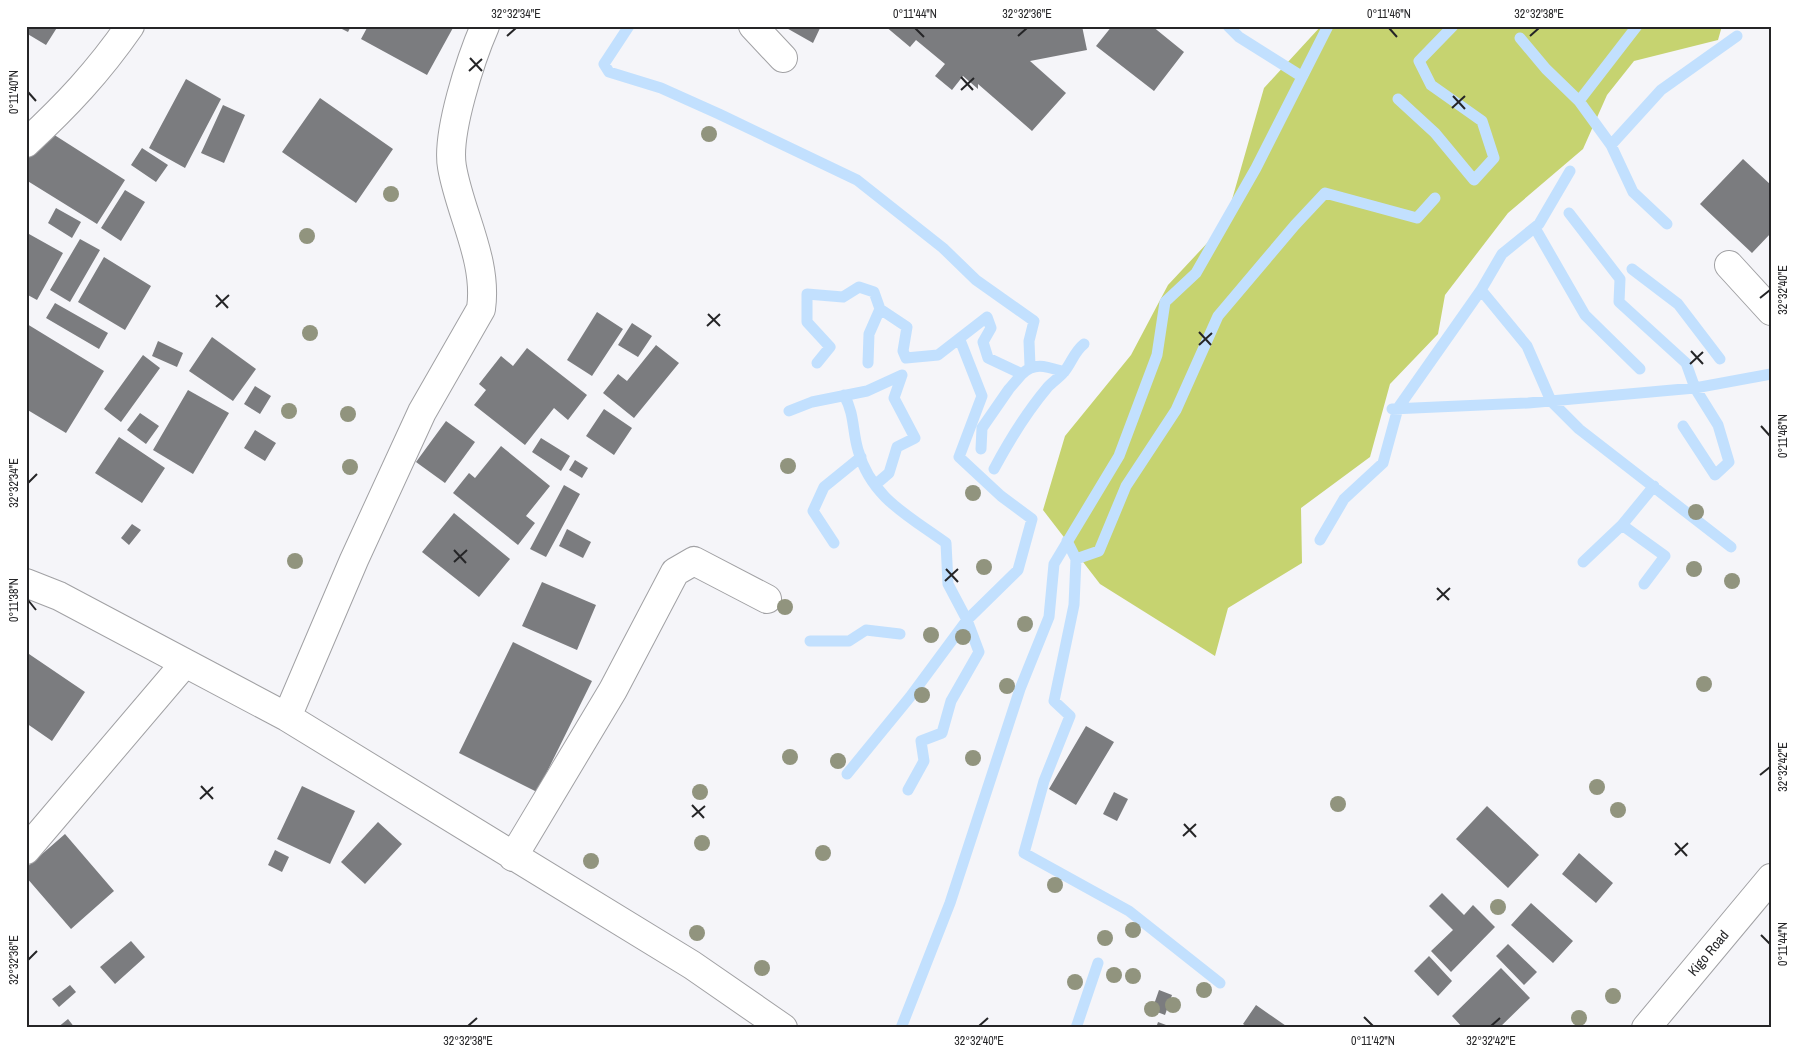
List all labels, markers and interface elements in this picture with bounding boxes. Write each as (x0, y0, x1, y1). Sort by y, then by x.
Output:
text: 32°32'34"E (491, 6, 541, 22)
text: 0°11'44"N (893, 6, 937, 22)
text: 32°32'36"E (1002, 6, 1052, 22)
text: 0°11'46"N (1367, 6, 1411, 22)
text: 32°32'38"E (1514, 6, 1564, 22)
text: 0°11'40"N (6, 70, 22, 114)
text: 32°32'40"E (1775, 265, 1791, 315)
text: 0°11'46"N (1775, 414, 1791, 458)
text: 32°32'34"E (6, 458, 22, 508)
text: 0°11'38"N (6, 578, 22, 622)
text: 32°32'42"E (1775, 742, 1791, 792)
text: 0°11'44"N (1775, 922, 1791, 966)
street label: Kigo Road (1684, 926, 1732, 980)
text: 32°32'36"E (6, 935, 22, 985)
text: 32°32'38"E (443, 1033, 493, 1049)
text: 32°32'40"E (954, 1033, 1004, 1049)
text: 0°11'42"N (1351, 1033, 1395, 1049)
text: 32°32'42"E (1466, 1033, 1516, 1049)

